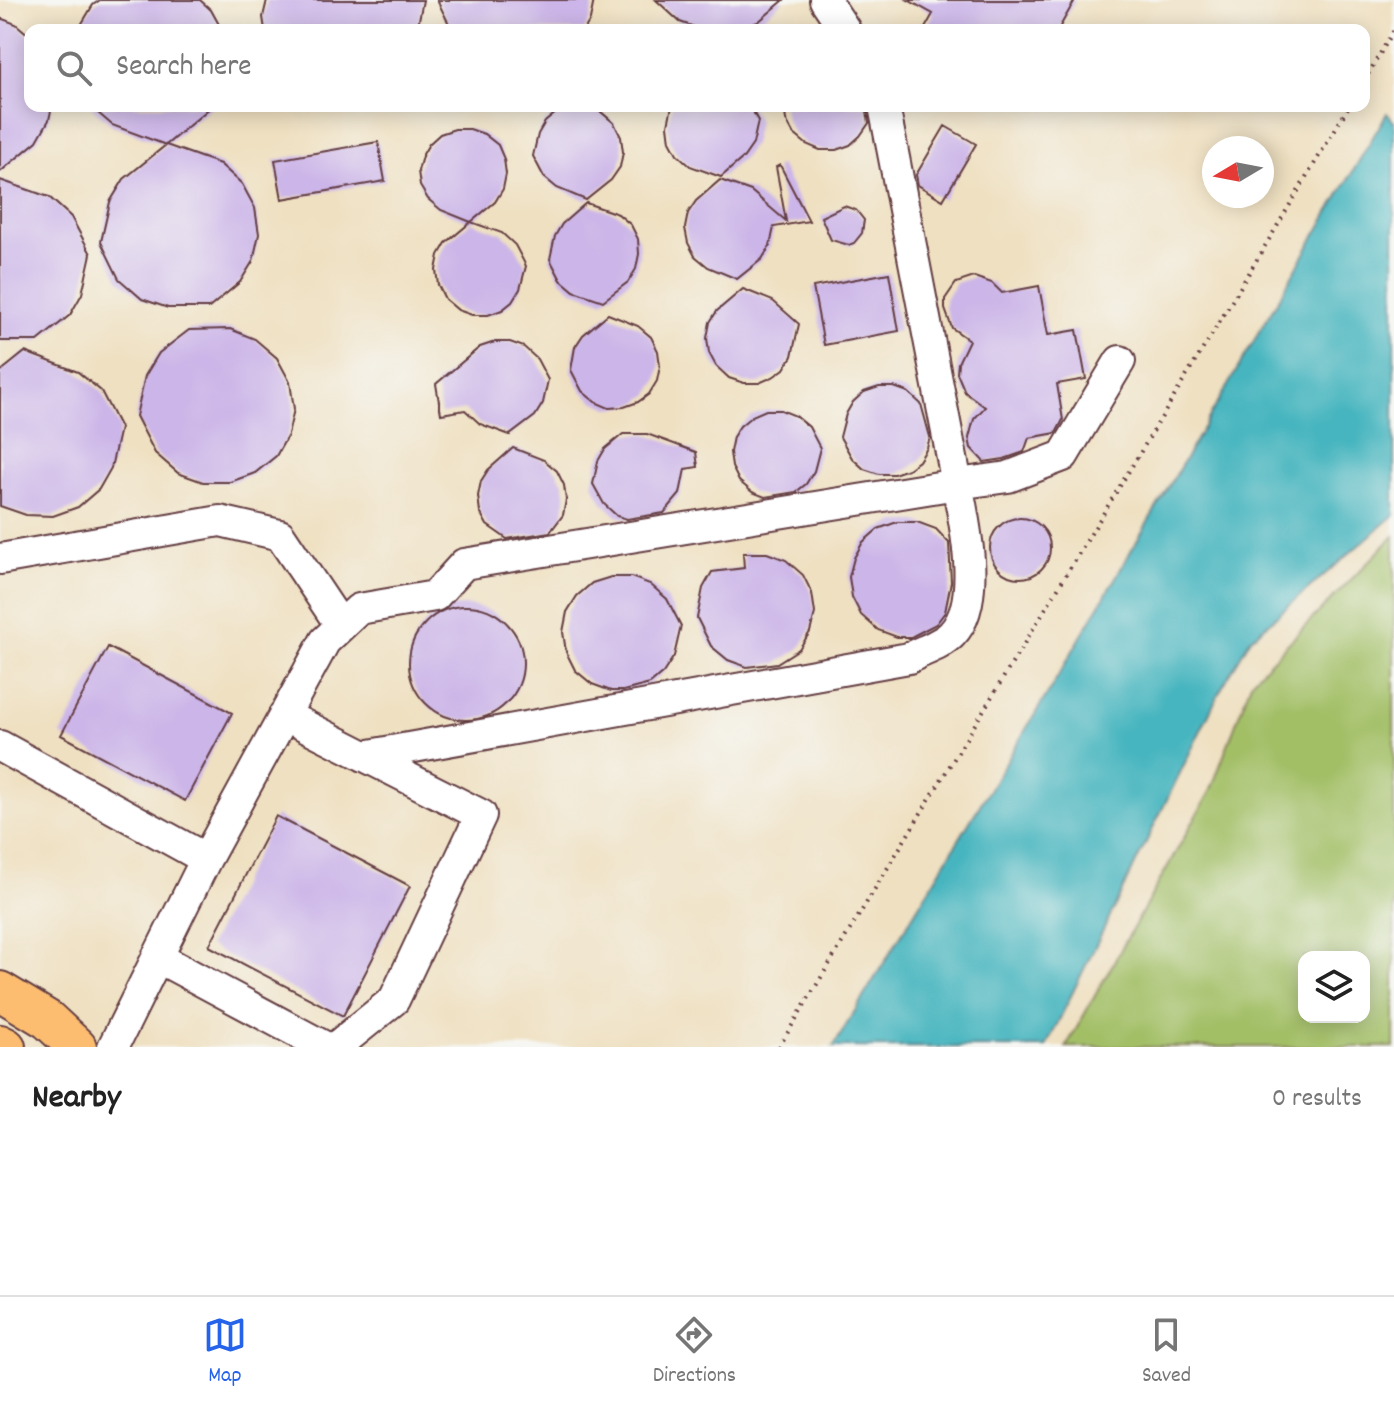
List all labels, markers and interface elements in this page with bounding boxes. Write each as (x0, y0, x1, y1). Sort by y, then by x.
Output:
search box (24, 24, 1370, 112)
icon: search (52, 46, 96, 90)
text: Search here (116, 47, 252, 90)
north arrow (1202, 136, 1274, 208)
map controls (1298, 951, 1370, 1023)
button: layers (1298, 951, 1370, 1023)
text: Nearby (32, 1075, 121, 1124)
text: 0 results (1272, 1081, 1362, 1118)
tab: Map (203, 1313, 247, 1392)
tab: Directions (653, 1313, 736, 1392)
tab: Saved (1142, 1313, 1191, 1392)

